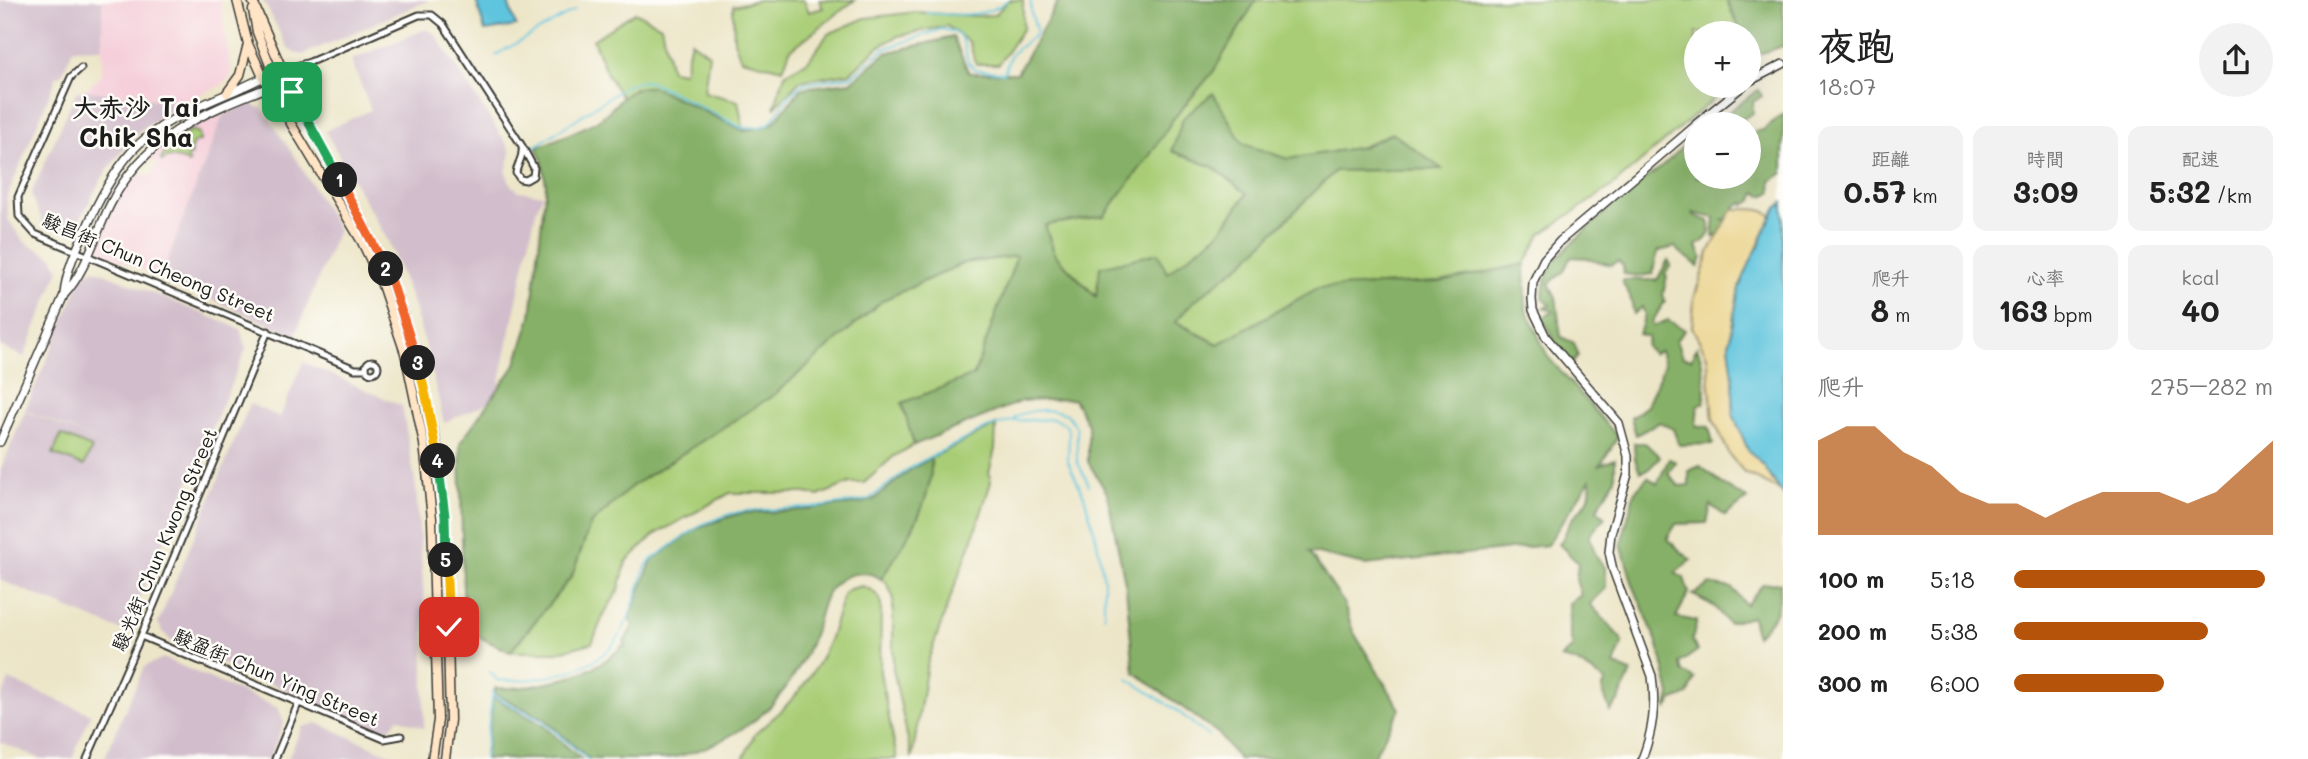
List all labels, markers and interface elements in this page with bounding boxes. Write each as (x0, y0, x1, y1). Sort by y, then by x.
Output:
text: 夜跑 (1818, 20, 1894, 70)
map controls (1684, 21, 1761, 189)
button: + (1684, 21, 1761, 98)
button: share (2199, 23, 2273, 97)
pin (262, 62, 322, 122)
text: 18:07 (1818, 71, 1876, 101)
icon: arrive (273, 73, 311, 111)
district label: 大赤沙 Tai Chik Sha (72, 90, 200, 154)
button: − (1684, 112, 1761, 189)
text: 距離 (1871, 146, 1910, 171)
text: 時間 (2026, 146, 2065, 171)
text: 配速 (2181, 146, 2220, 171)
pin: 1 (322, 162, 358, 198)
text: 1 (335, 167, 344, 192)
text: 0.57 (1843, 171, 1906, 211)
text: 3:09 (2013, 171, 2078, 211)
text: 5:32 (2149, 171, 2211, 211)
text: km (1906, 183, 1938, 208)
text: /km (2211, 183, 2252, 208)
street label: 駿昌街 Chun Cheong Street (39, 207, 279, 327)
pin: 2 (368, 252, 404, 286)
text: 2 (380, 256, 391, 281)
text: 爬升 (1871, 265, 1910, 290)
text: 心率 (2026, 265, 2065, 290)
text: kcal (2182, 265, 2219, 290)
text: 8 (1871, 290, 1889, 330)
text: 163 (1998, 290, 2048, 330)
text: 40 (2181, 290, 2220, 330)
text: m (1889, 302, 1910, 327)
text: bpm (2048, 302, 2093, 327)
pin: 3 (400, 346, 436, 380)
text: 3 (412, 350, 423, 375)
text: 爬升 (1818, 371, 1864, 401)
text: 275–282 m (2150, 371, 2273, 401)
street label: 駿光街 Chun Kwong Street (106, 424, 222, 654)
pin: 4 (420, 444, 456, 478)
text: 4 (431, 448, 444, 473)
pin: 5 (428, 542, 464, 578)
text: 5 (440, 547, 451, 572)
text: 100 m (1818, 564, 1884, 594)
text: 5:18 (1930, 564, 1975, 594)
pin (419, 597, 479, 657)
icon: check (430, 608, 468, 646)
text: 200 m (1818, 616, 1887, 646)
text: 5:38 (1930, 616, 1978, 646)
street label: 駿盈街 Chun Ying Street (171, 622, 383, 732)
text: 300 m (1818, 668, 1888, 698)
text: 6:00 (1930, 668, 1979, 698)

